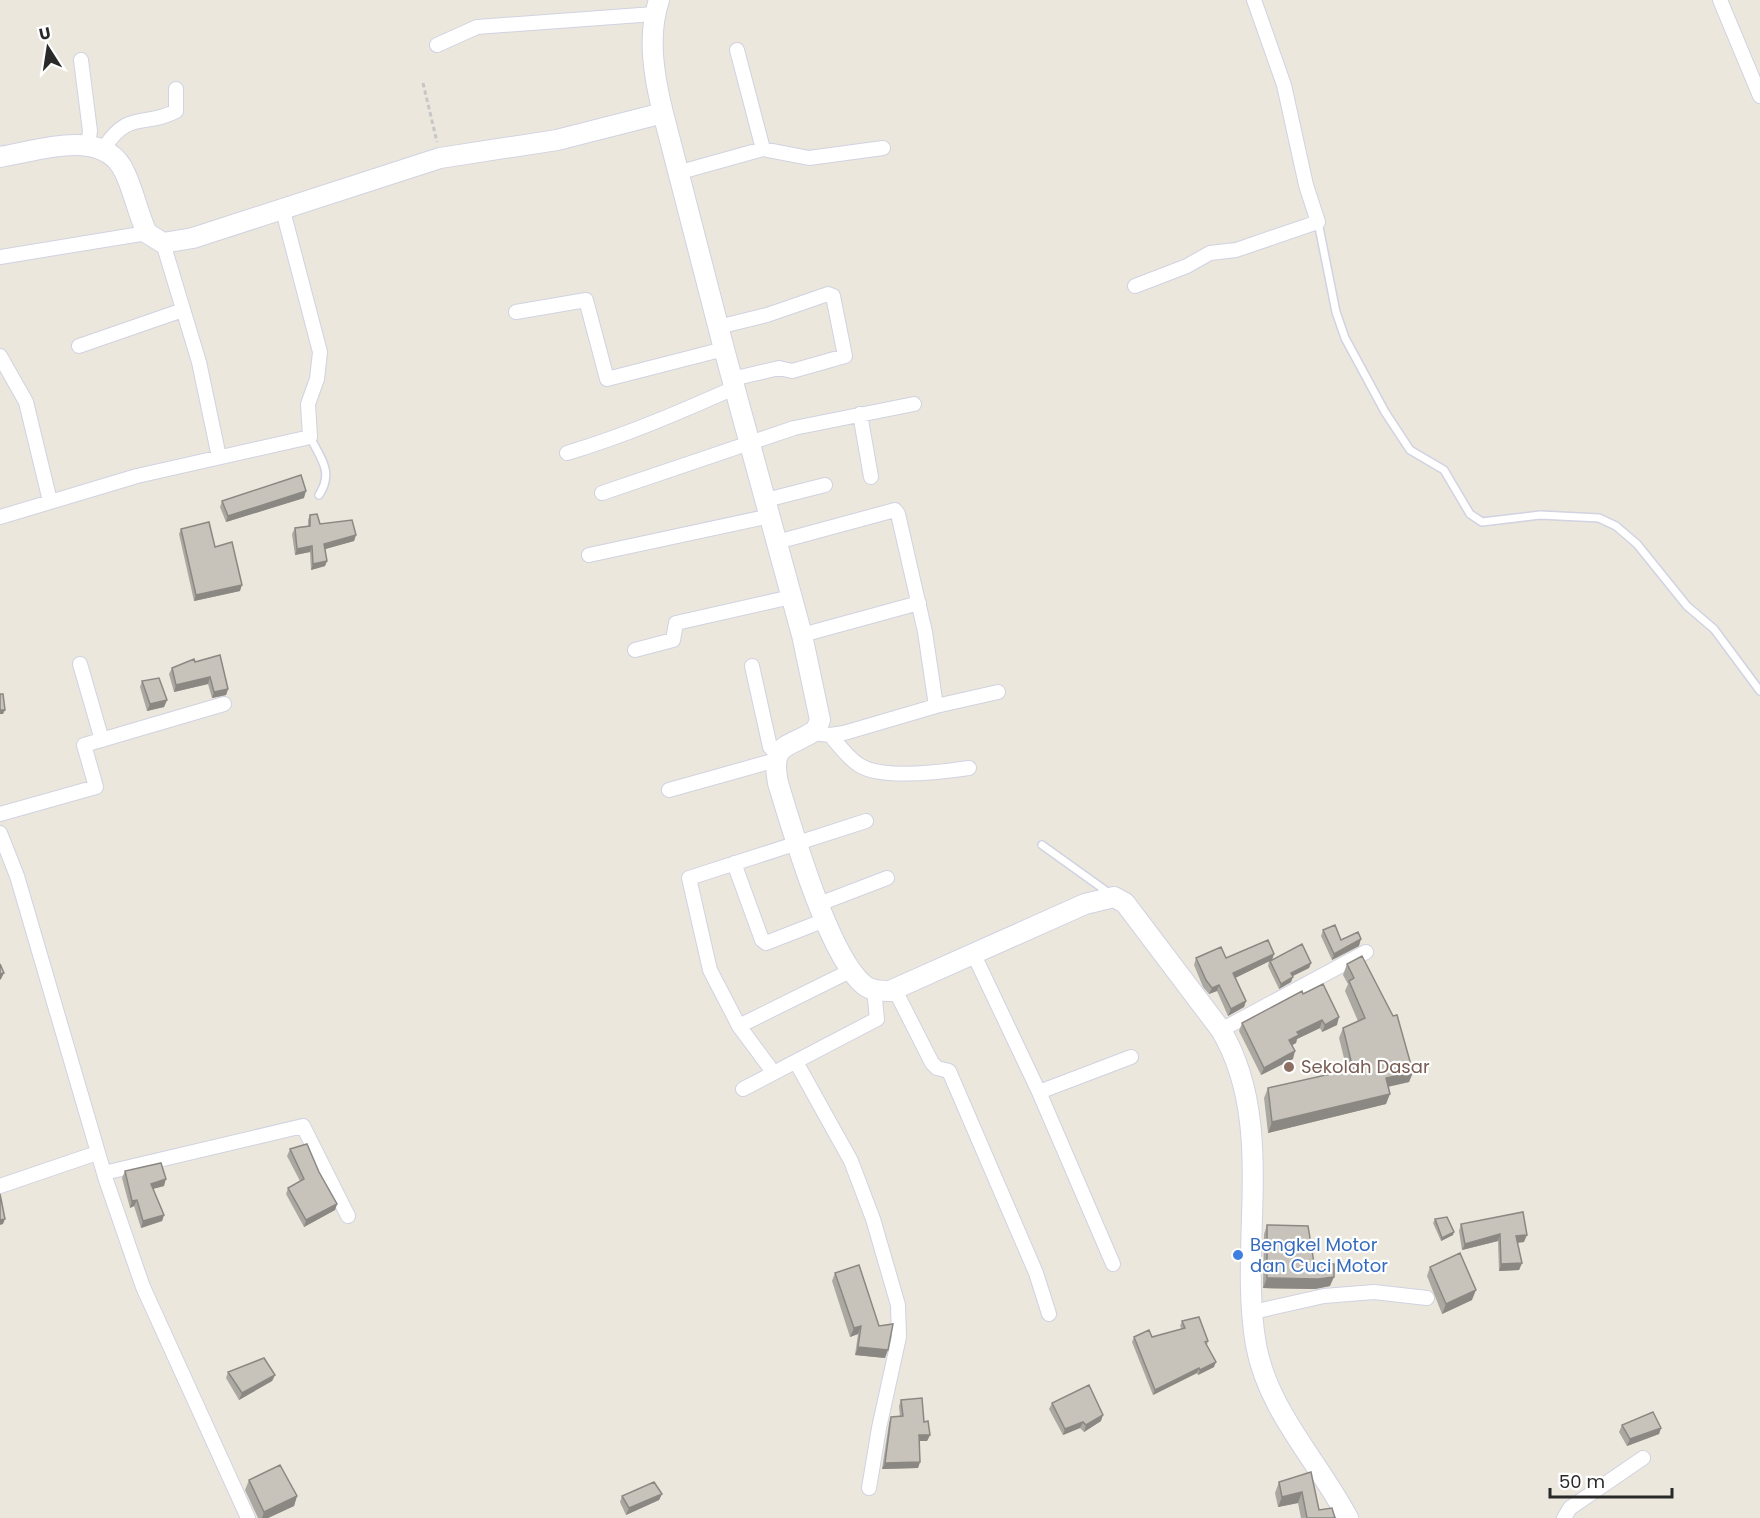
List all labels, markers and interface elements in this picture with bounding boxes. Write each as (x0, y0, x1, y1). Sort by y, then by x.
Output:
north arrow (18, 18, 78, 78)
text: U (37, 21, 53, 46)
place label: Sekolah Dasar (1301, 1054, 1430, 1079)
marker: Sekolah Dasar (1282, 1060, 1296, 1074)
place label: Bengkel Motor dan Cuci Motor (1250, 1232, 1388, 1278)
marker: Bengkel Motor dan Cuci Motor (1231, 1248, 1245, 1262)
scale bar (1550, 1461, 1672, 1499)
text: 50 m (1559, 1469, 1605, 1494)

